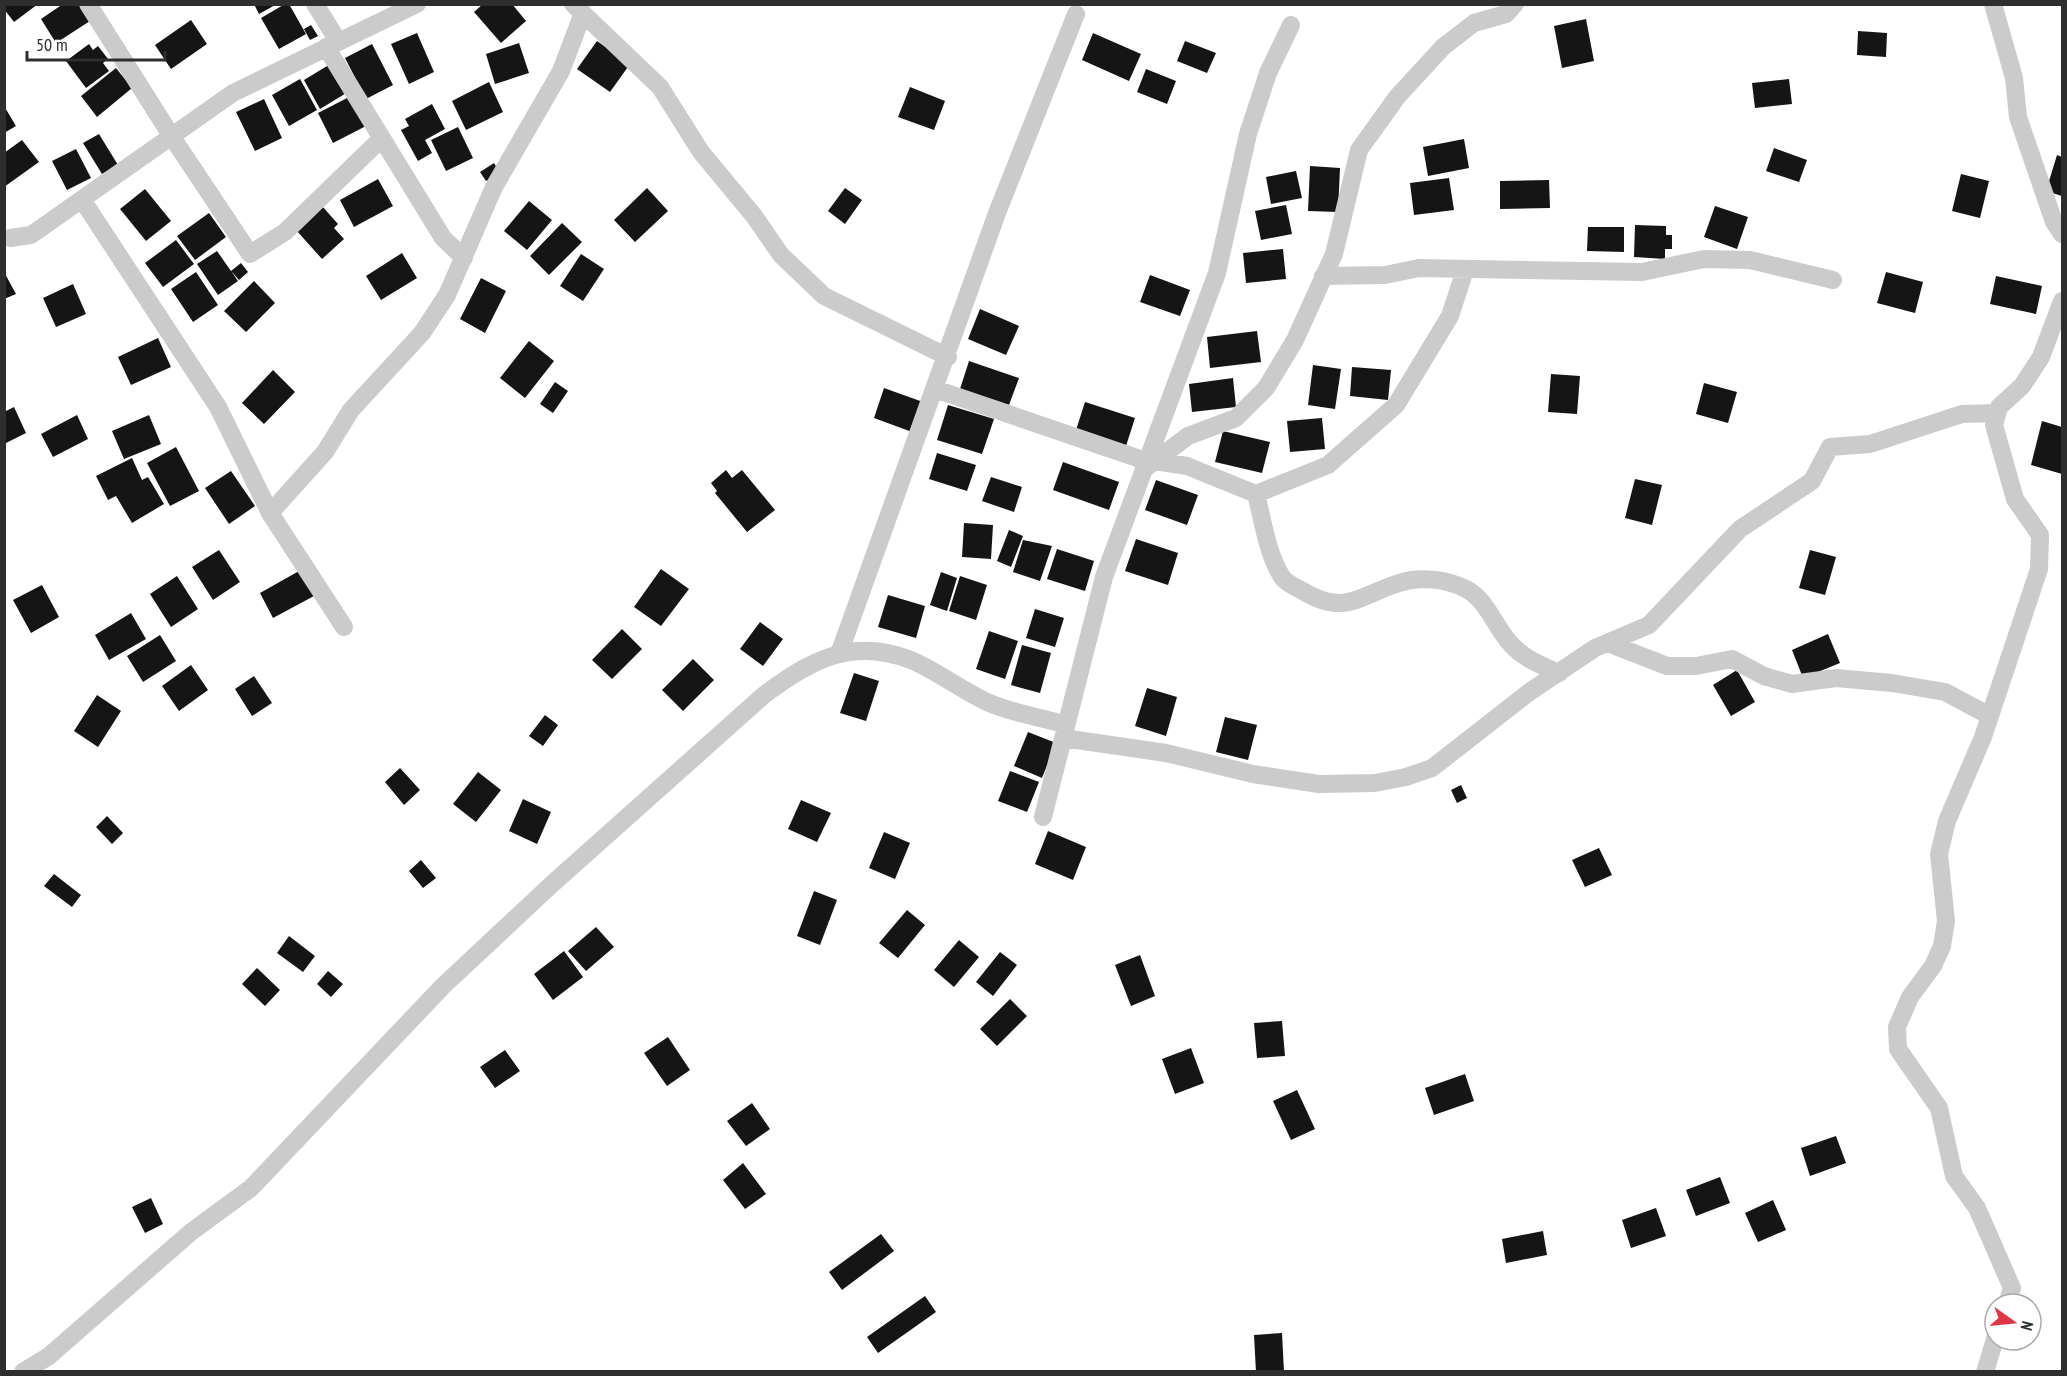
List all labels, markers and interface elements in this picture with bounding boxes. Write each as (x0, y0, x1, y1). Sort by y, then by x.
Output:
scale bar (27, 24, 165, 62)
text: 50 m (36, 33, 68, 56)
north arrow (1983, 1292, 2043, 1352)
text: N (2017, 1319, 2038, 1333)

